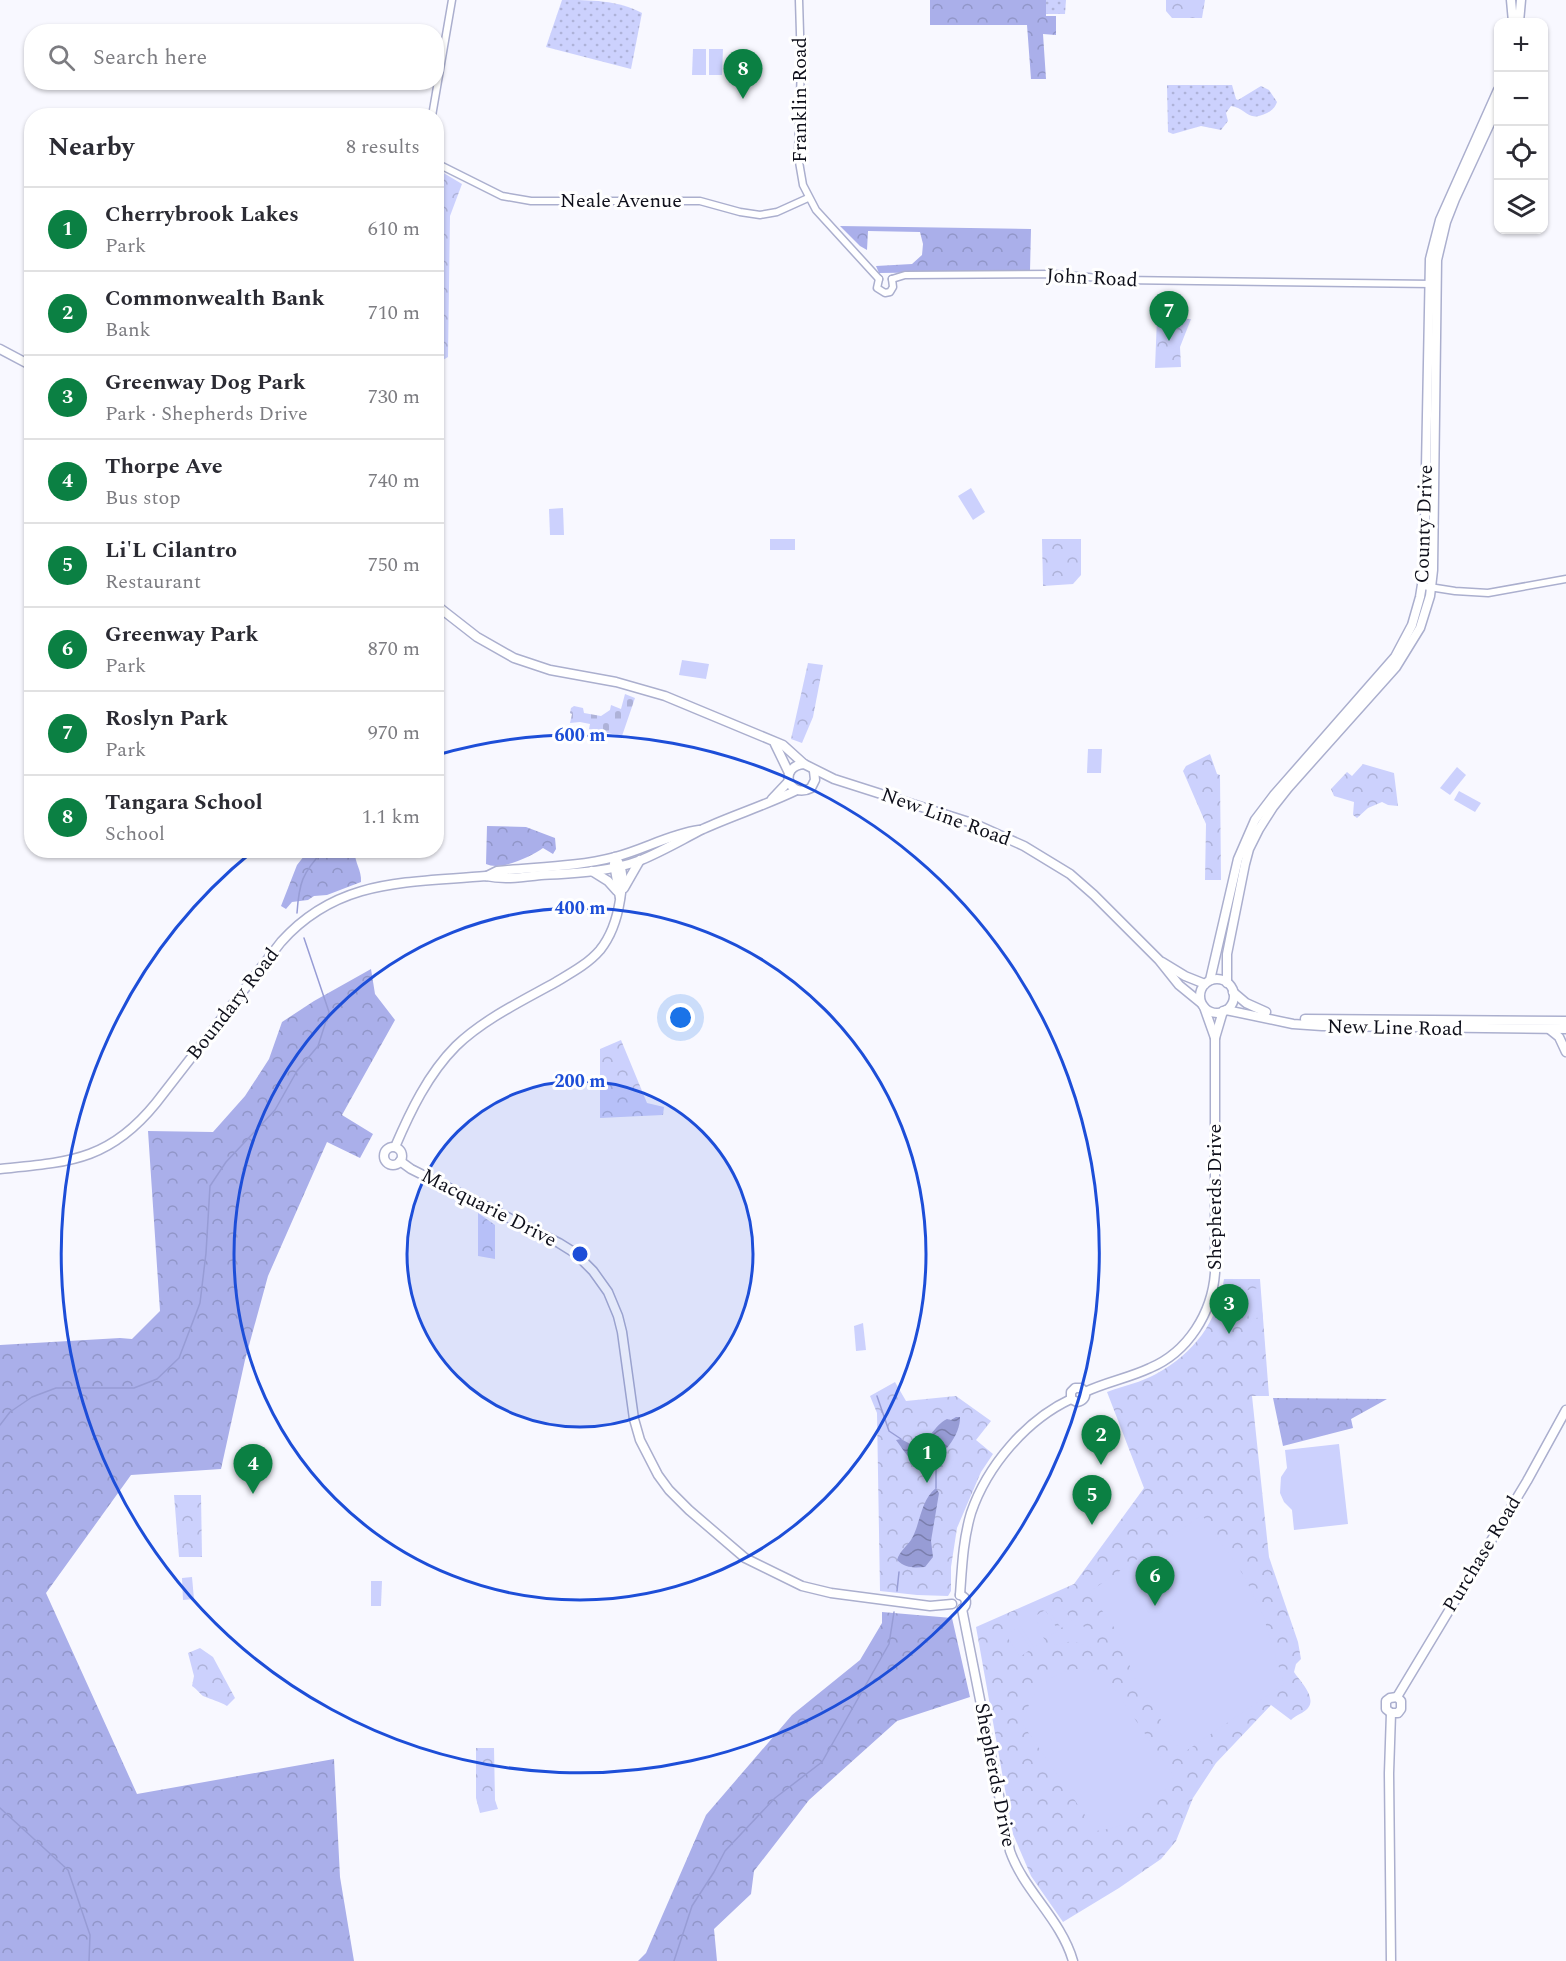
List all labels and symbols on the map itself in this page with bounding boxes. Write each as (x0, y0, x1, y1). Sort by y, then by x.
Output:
street label: Franklin Road (785, 37, 815, 163)
pin: 8 (724, 50, 762, 99)
street label: Neale Avenue (560, 186, 682, 216)
street label: John Road (1045, 261, 1139, 295)
pin: 7 (1150, 292, 1188, 341)
street label: County Drive (1407, 464, 1441, 584)
text: 600 m (554, 722, 606, 749)
street label: New Line Road (877, 780, 1015, 854)
text: 400 m (554, 895, 606, 922)
street label: Boundary Road (179, 941, 287, 1067)
your location (666, 1003, 695, 1032)
street label: New Line Road (1327, 1012, 1463, 1044)
text: 200 m (554, 1068, 606, 1095)
street label: Shepherds Drive (1200, 1124, 1230, 1270)
street label: Macquarie Drive (416, 1161, 562, 1255)
centre of rings (570, 1244, 590, 1264)
pin: 3 (1210, 1284, 1248, 1334)
pin: 2 (1082, 1416, 1120, 1465)
pin: 1 (908, 1434, 946, 1483)
pin: 4 (234, 1444, 272, 1494)
pin: 5 (1072, 1476, 1112, 1525)
street label: Purchase Road (1435, 1490, 1529, 1618)
pin: 6 (1136, 1556, 1174, 1606)
street label: Shepherds Drive (966, 1700, 1024, 1850)

